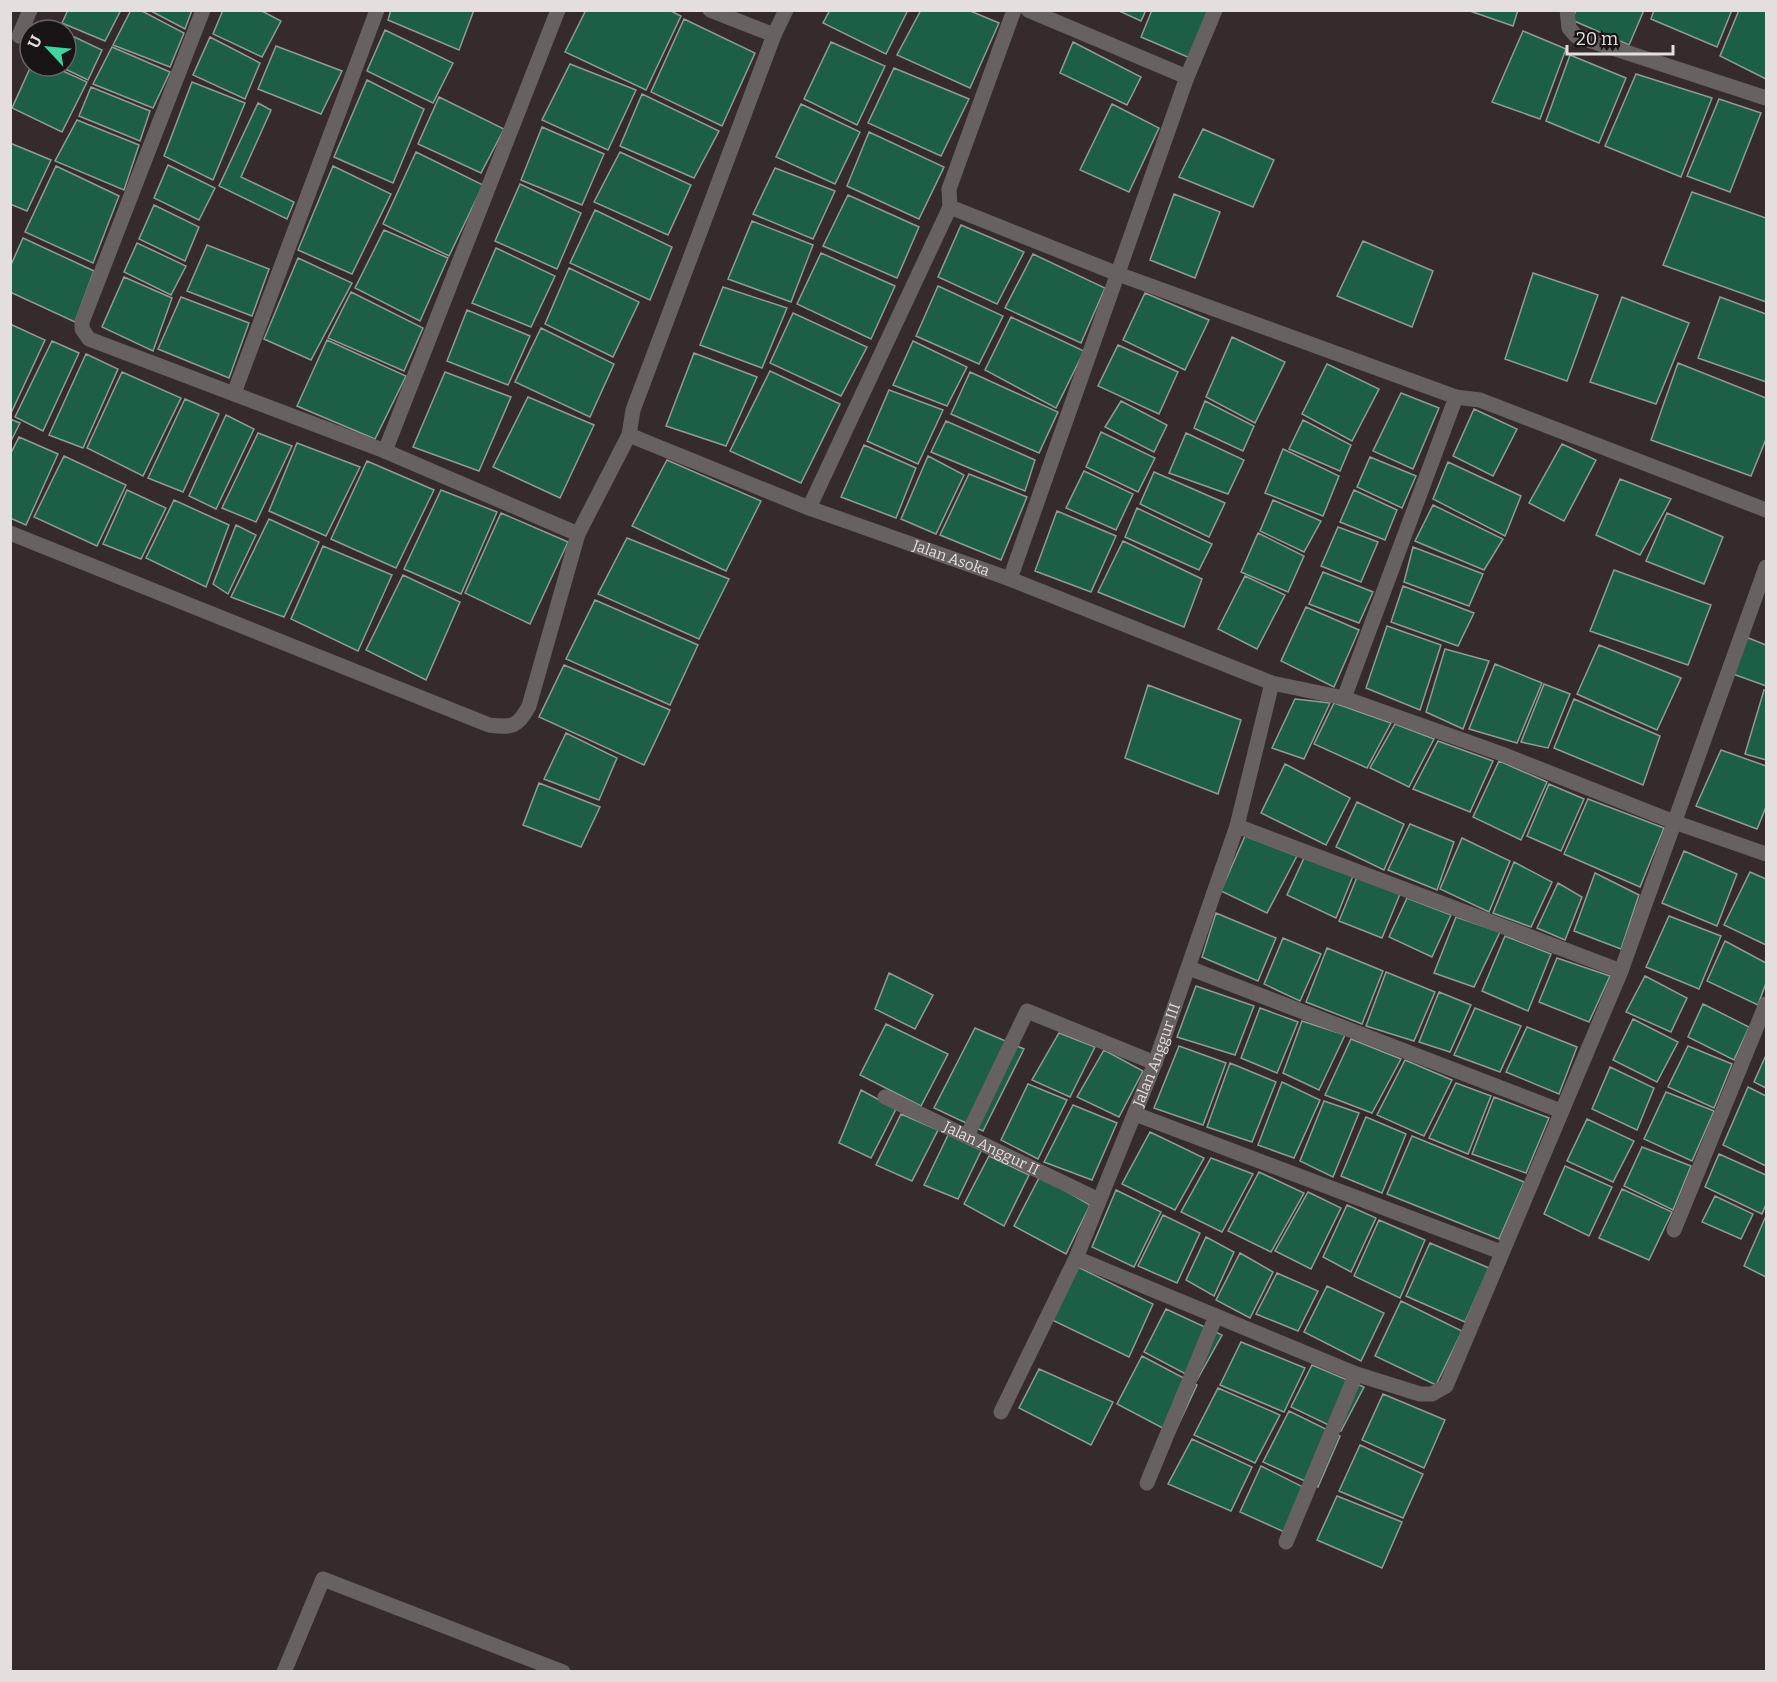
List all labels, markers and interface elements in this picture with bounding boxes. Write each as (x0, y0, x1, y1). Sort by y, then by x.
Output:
north arrow (18, 18, 78, 78)
scale bar (1567, 18, 1674, 56)
text: 20 m (1576, 28, 1618, 50)
text: U (24, 32, 46, 51)
street label: Jalan Asoka (909, 536, 992, 580)
street label: Jalan Anggur III (1129, 1001, 1184, 1110)
street label: Jalan Anggur II (940, 1117, 1042, 1179)

